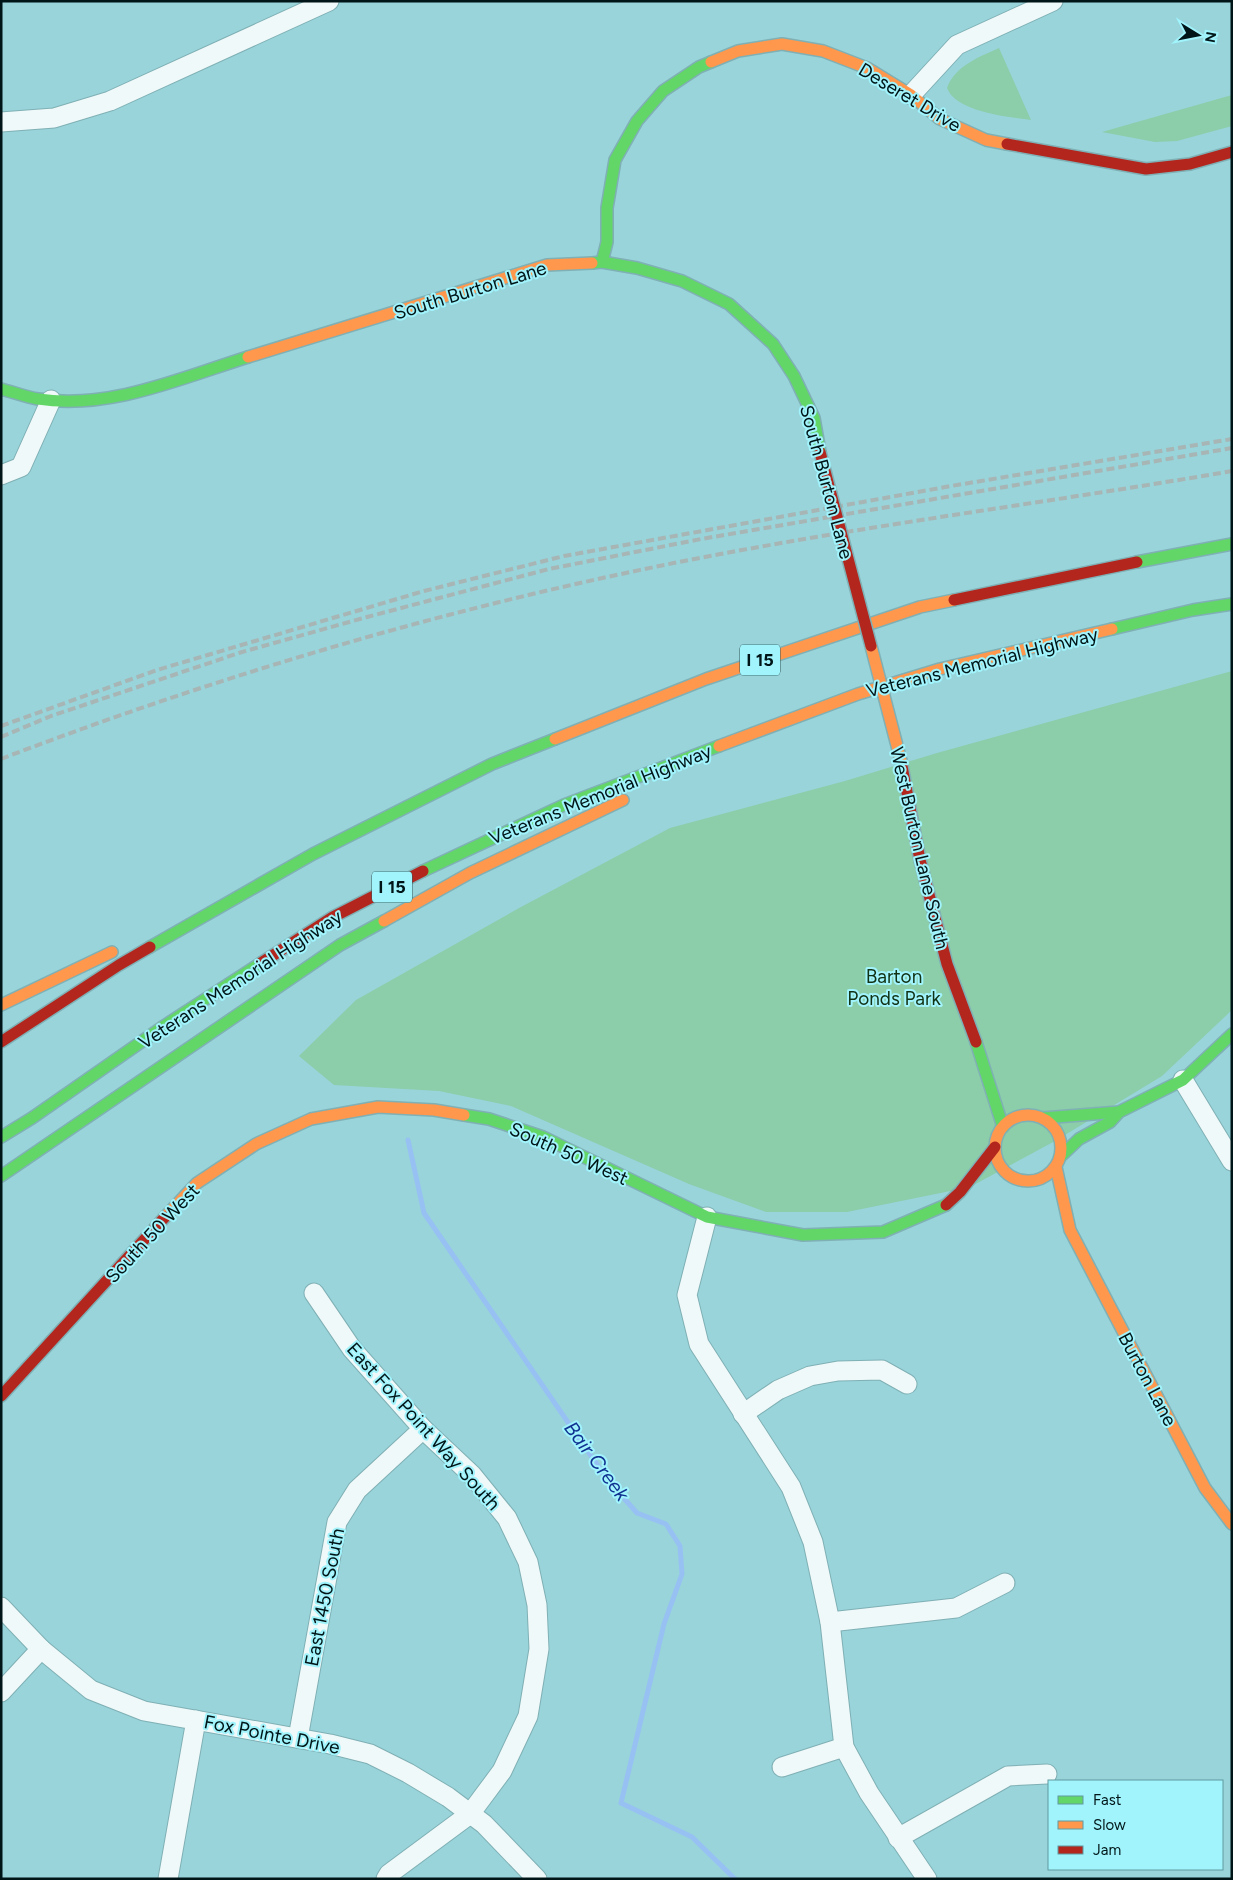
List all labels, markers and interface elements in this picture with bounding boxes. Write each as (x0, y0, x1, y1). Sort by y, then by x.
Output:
north arrow (1173, 10, 1223, 60)
text: N (1201, 30, 1220, 44)
street label: Deseret Drive (854, 58, 965, 137)
street label: South Burton Lane (391, 256, 549, 325)
street label: South Burton Lane (795, 403, 858, 562)
street label: Veterans Memorial Highway (864, 623, 1100, 702)
road number: I 15 (740, 644, 780, 676)
street label: Veterans Memorial Highway (486, 739, 715, 850)
street label: West Burton Lane South (885, 745, 954, 952)
road number: I 15 (372, 872, 412, 902)
street label: Veterans Memorial Highway (134, 905, 346, 1054)
park label: Barton Ponds Park (847, 965, 941, 1010)
street label: South 50 West (506, 1117, 632, 1190)
street label: South 50 West (100, 1179, 204, 1288)
street label: Burton Lane (1113, 1329, 1182, 1430)
street label: East Fox Point Way South (342, 1338, 505, 1515)
water label: Bair Creek (559, 1417, 635, 1506)
street label: East 1450 South (300, 1526, 349, 1668)
street label: Fox Pointe Drive (202, 1710, 342, 1759)
legend (1048, 1780, 1223, 1870)
text: Fast (1093, 1791, 1122, 1809)
text: Slow (1093, 1816, 1126, 1834)
text: Jam (1093, 1841, 1121, 1859)

